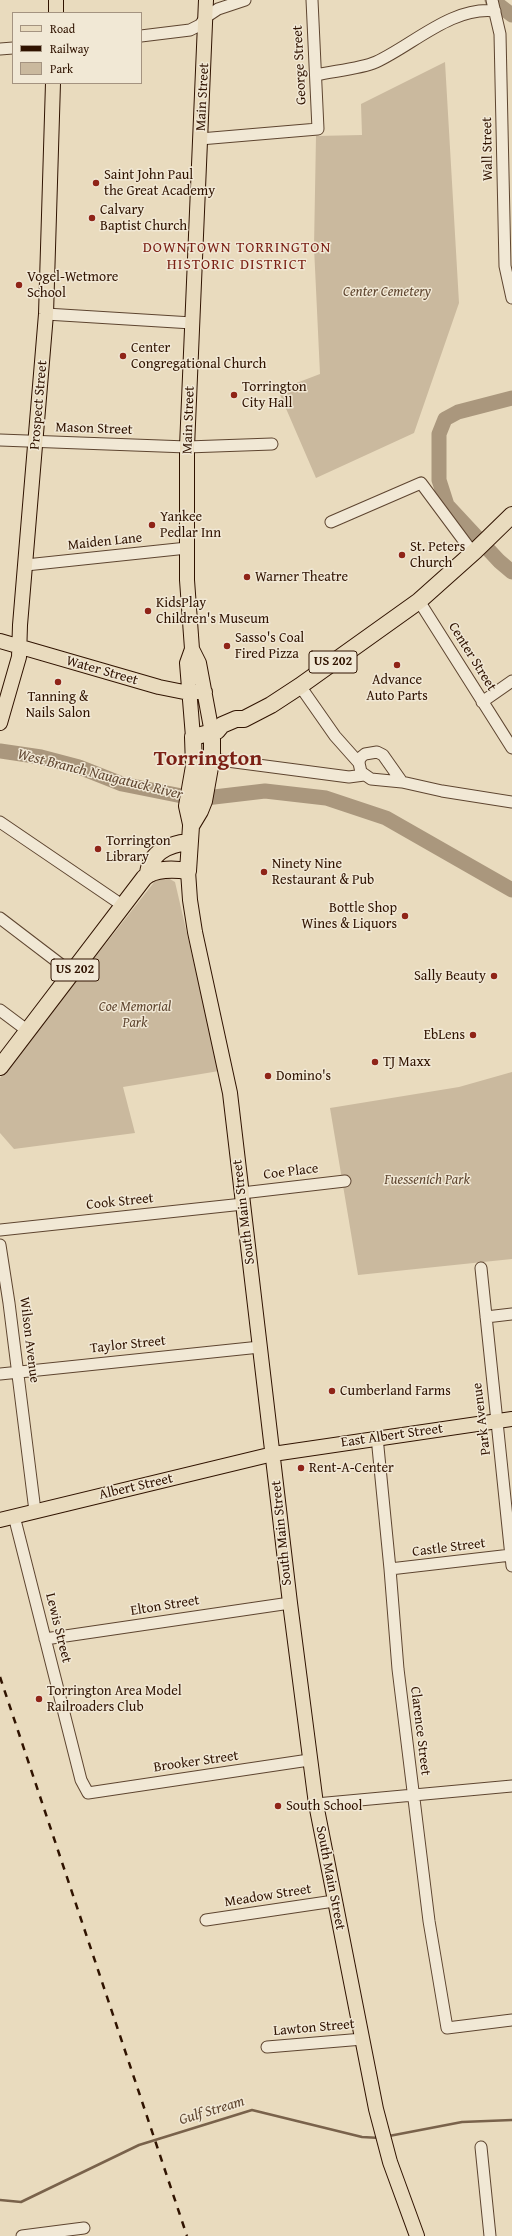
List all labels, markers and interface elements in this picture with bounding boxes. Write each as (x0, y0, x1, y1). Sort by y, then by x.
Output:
legend (12, 12, 142, 84)
text: Road (50, 20, 75, 37)
street label: George Street (290, 25, 310, 105)
text: Railway (50, 40, 89, 57)
text: Park (50, 60, 73, 77)
street label: Main Street (193, 62, 213, 132)
street label: Wall Street (479, 117, 497, 181)
place label: Saint John Paul the Great Academy (104, 167, 215, 200)
marker: Saint John Paul the Great Academy (91, 178, 101, 188)
place label: Calvary Baptist Church (100, 202, 187, 234)
marker: Calvary Baptist Church (87, 213, 97, 223)
district label: DOWNTOWN TORRINGTON HISTORIC DISTRICT (143, 239, 331, 274)
place label: Vogel-Wetmore School (27, 269, 118, 302)
marker: Vogel-Wetmore School (14, 280, 24, 290)
park label: Center Cemetery (343, 284, 431, 300)
place label: Center Congregational Church (131, 340, 266, 372)
marker: Center Congregational Church (118, 351, 128, 361)
street label: Prospect Street (27, 360, 51, 450)
place label: Torrington City Hall (242, 379, 307, 412)
street label: Main Street (179, 386, 199, 454)
marker: Torrington City Hall (229, 390, 239, 400)
street label: Mason Street (55, 419, 133, 439)
place label: Yankee Pedlar Inn (160, 509, 221, 542)
marker: Yankee Pedlar Inn (147, 520, 157, 530)
street label: Maiden Lane (67, 530, 143, 554)
place label: St. Peters Church (410, 539, 465, 572)
marker: St. Peters Church (397, 550, 407, 560)
place label: Warner Theatre (255, 569, 348, 585)
marker: Warner Theatre (242, 572, 252, 582)
place label: KidsPlay Children's Museum (156, 595, 269, 628)
marker: KidsPlay Children's Museum (143, 606, 153, 616)
street label: Center Street (444, 620, 500, 694)
place label: Sasso's Coal Fired Pizza (235, 630, 304, 662)
marker: Sasso's Coal Fired Pizza (222, 641, 232, 651)
road number: US 202 (309, 651, 357, 673)
street label: Water Street (64, 653, 140, 689)
marker: Advance Auto Parts (392, 660, 402, 670)
place label: Advance Auto Parts (366, 672, 428, 704)
marker: Tanning & Nails Salon (53, 677, 63, 687)
place label: Tanning & Nails Salon (26, 689, 90, 722)
water label: West Branch Naugatuck River (15, 746, 185, 804)
district label: Torrington (154, 746, 262, 772)
place label: Torrington Library (106, 833, 171, 866)
marker: Torrington Library (93, 844, 103, 854)
place label: Ninety Nine Restaurant & Pub (272, 856, 374, 888)
marker: Ninety Nine Restaurant & Pub (259, 867, 269, 877)
place label: Bottle Shop Wines & Liquors (301, 900, 397, 932)
marker: Bottle Shop Wines & Liquors (400, 911, 410, 921)
road number: US 202 (51, 959, 99, 981)
place label: Sally Beauty (414, 968, 486, 984)
marker: Sally Beauty (489, 971, 499, 981)
park label: Coe Memorial Park (99, 999, 171, 1032)
place label: EbLens (424, 1027, 465, 1043)
marker: EbLens (468, 1030, 478, 1040)
place label: TJ Maxx (383, 1054, 431, 1070)
marker: TJ Maxx (370, 1057, 380, 1067)
place label: Domino's (276, 1068, 331, 1084)
marker: Domino's (263, 1071, 273, 1081)
street label: South Main Street (229, 1158, 259, 1266)
street label: Coe Place (263, 1160, 319, 1184)
park label: Fuessenich Park (384, 1172, 470, 1188)
street label: Cook Street (86, 1190, 154, 1214)
street label: Wilson Avenue (15, 1296, 43, 1384)
street label: Taylor Street (89, 1333, 167, 1357)
street label: Park Avenue (469, 1382, 495, 1456)
place label: Cumberland Farms (340, 1383, 451, 1399)
marker: Cumberland Farms (327, 1386, 337, 1396)
street label: East Albert Street (340, 1421, 444, 1451)
place label: Rent-A-Center (309, 1460, 394, 1476)
marker: Rent-A-Center (296, 1463, 306, 1473)
street label: Albert Street (97, 1470, 175, 1504)
street label: South Main Street (268, 1479, 296, 1587)
street label: Castle Street (411, 1535, 487, 1561)
street label: Lewis Street (41, 1591, 75, 1665)
street label: Elton Street (129, 1592, 201, 1620)
place label: Torrington Area Model Railroaders Club (47, 1683, 182, 1716)
street label: Clarence Street (406, 1686, 434, 1776)
marker: Torrington Area Model Railroaders Club (34, 1694, 44, 1704)
street label: Brooker Street (153, 1748, 239, 1776)
place label: South School (286, 1798, 362, 1814)
marker: South School (273, 1801, 283, 1811)
street label: South Main Street (312, 1824, 348, 1932)
street label: Meadow Street (223, 1881, 313, 1911)
street label: Lawton Street (273, 2016, 355, 2040)
water label: Gulf Stream (177, 2093, 247, 2129)

